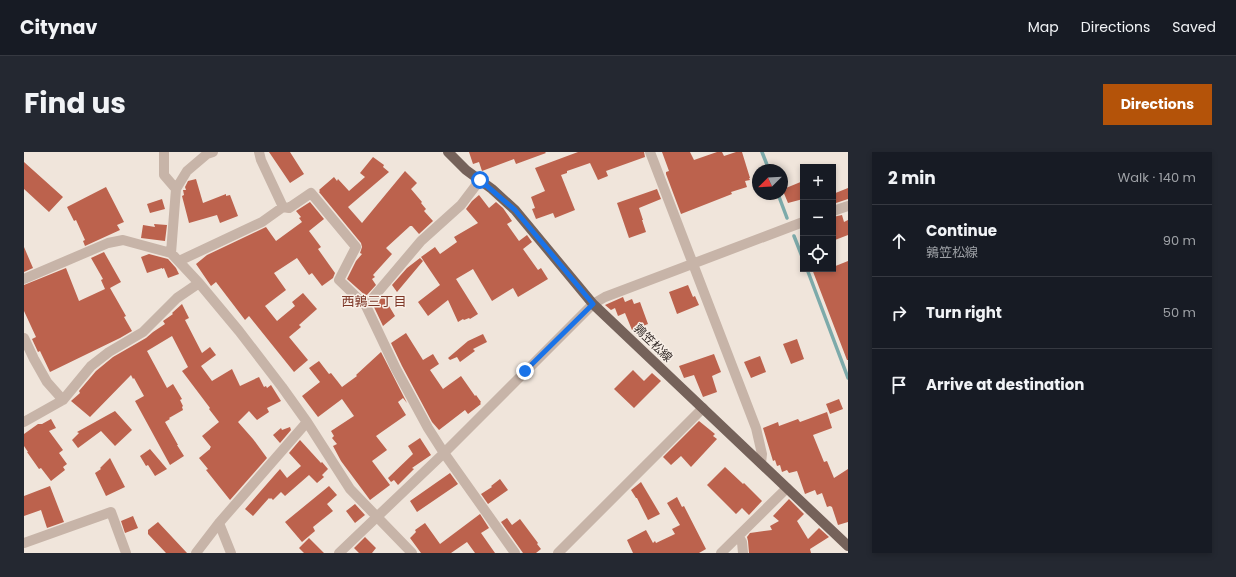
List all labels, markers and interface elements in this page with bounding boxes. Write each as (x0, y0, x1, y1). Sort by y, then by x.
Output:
text: Citynav (20, 14, 97, 41)
text: Map (1028, 17, 1059, 37)
text: Directions (1081, 17, 1150, 37)
text: Saved (1172, 17, 1216, 37)
text: Find us (24, 84, 126, 123)
button: Directions (1103, 84, 1212, 125)
north arrow (752, 164, 788, 200)
map controls (800, 164, 836, 272)
button: + (800, 164, 836, 200)
text: 2 min (888, 166, 936, 190)
text: Walk · 140 m (1118, 168, 1196, 187)
route start (471, 171, 489, 189)
button: − (800, 200, 836, 236)
text: Continue (926, 220, 997, 241)
icon: ahead (888, 230, 910, 252)
text: 90 m (1163, 231, 1196, 250)
button: locate (800, 236, 836, 272)
text: 鶉笠松線 (926, 243, 978, 262)
district label: 西鶉三丁目 (341, 292, 407, 311)
icon: right (888, 302, 910, 324)
text: Turn right (926, 302, 1002, 323)
text: 50 m (1163, 303, 1196, 322)
street label: 鶉笠松線 (630, 320, 677, 365)
route end (516, 362, 534, 380)
icon: arrive (888, 374, 910, 396)
text: Arrive at destination (926, 374, 1084, 395)

